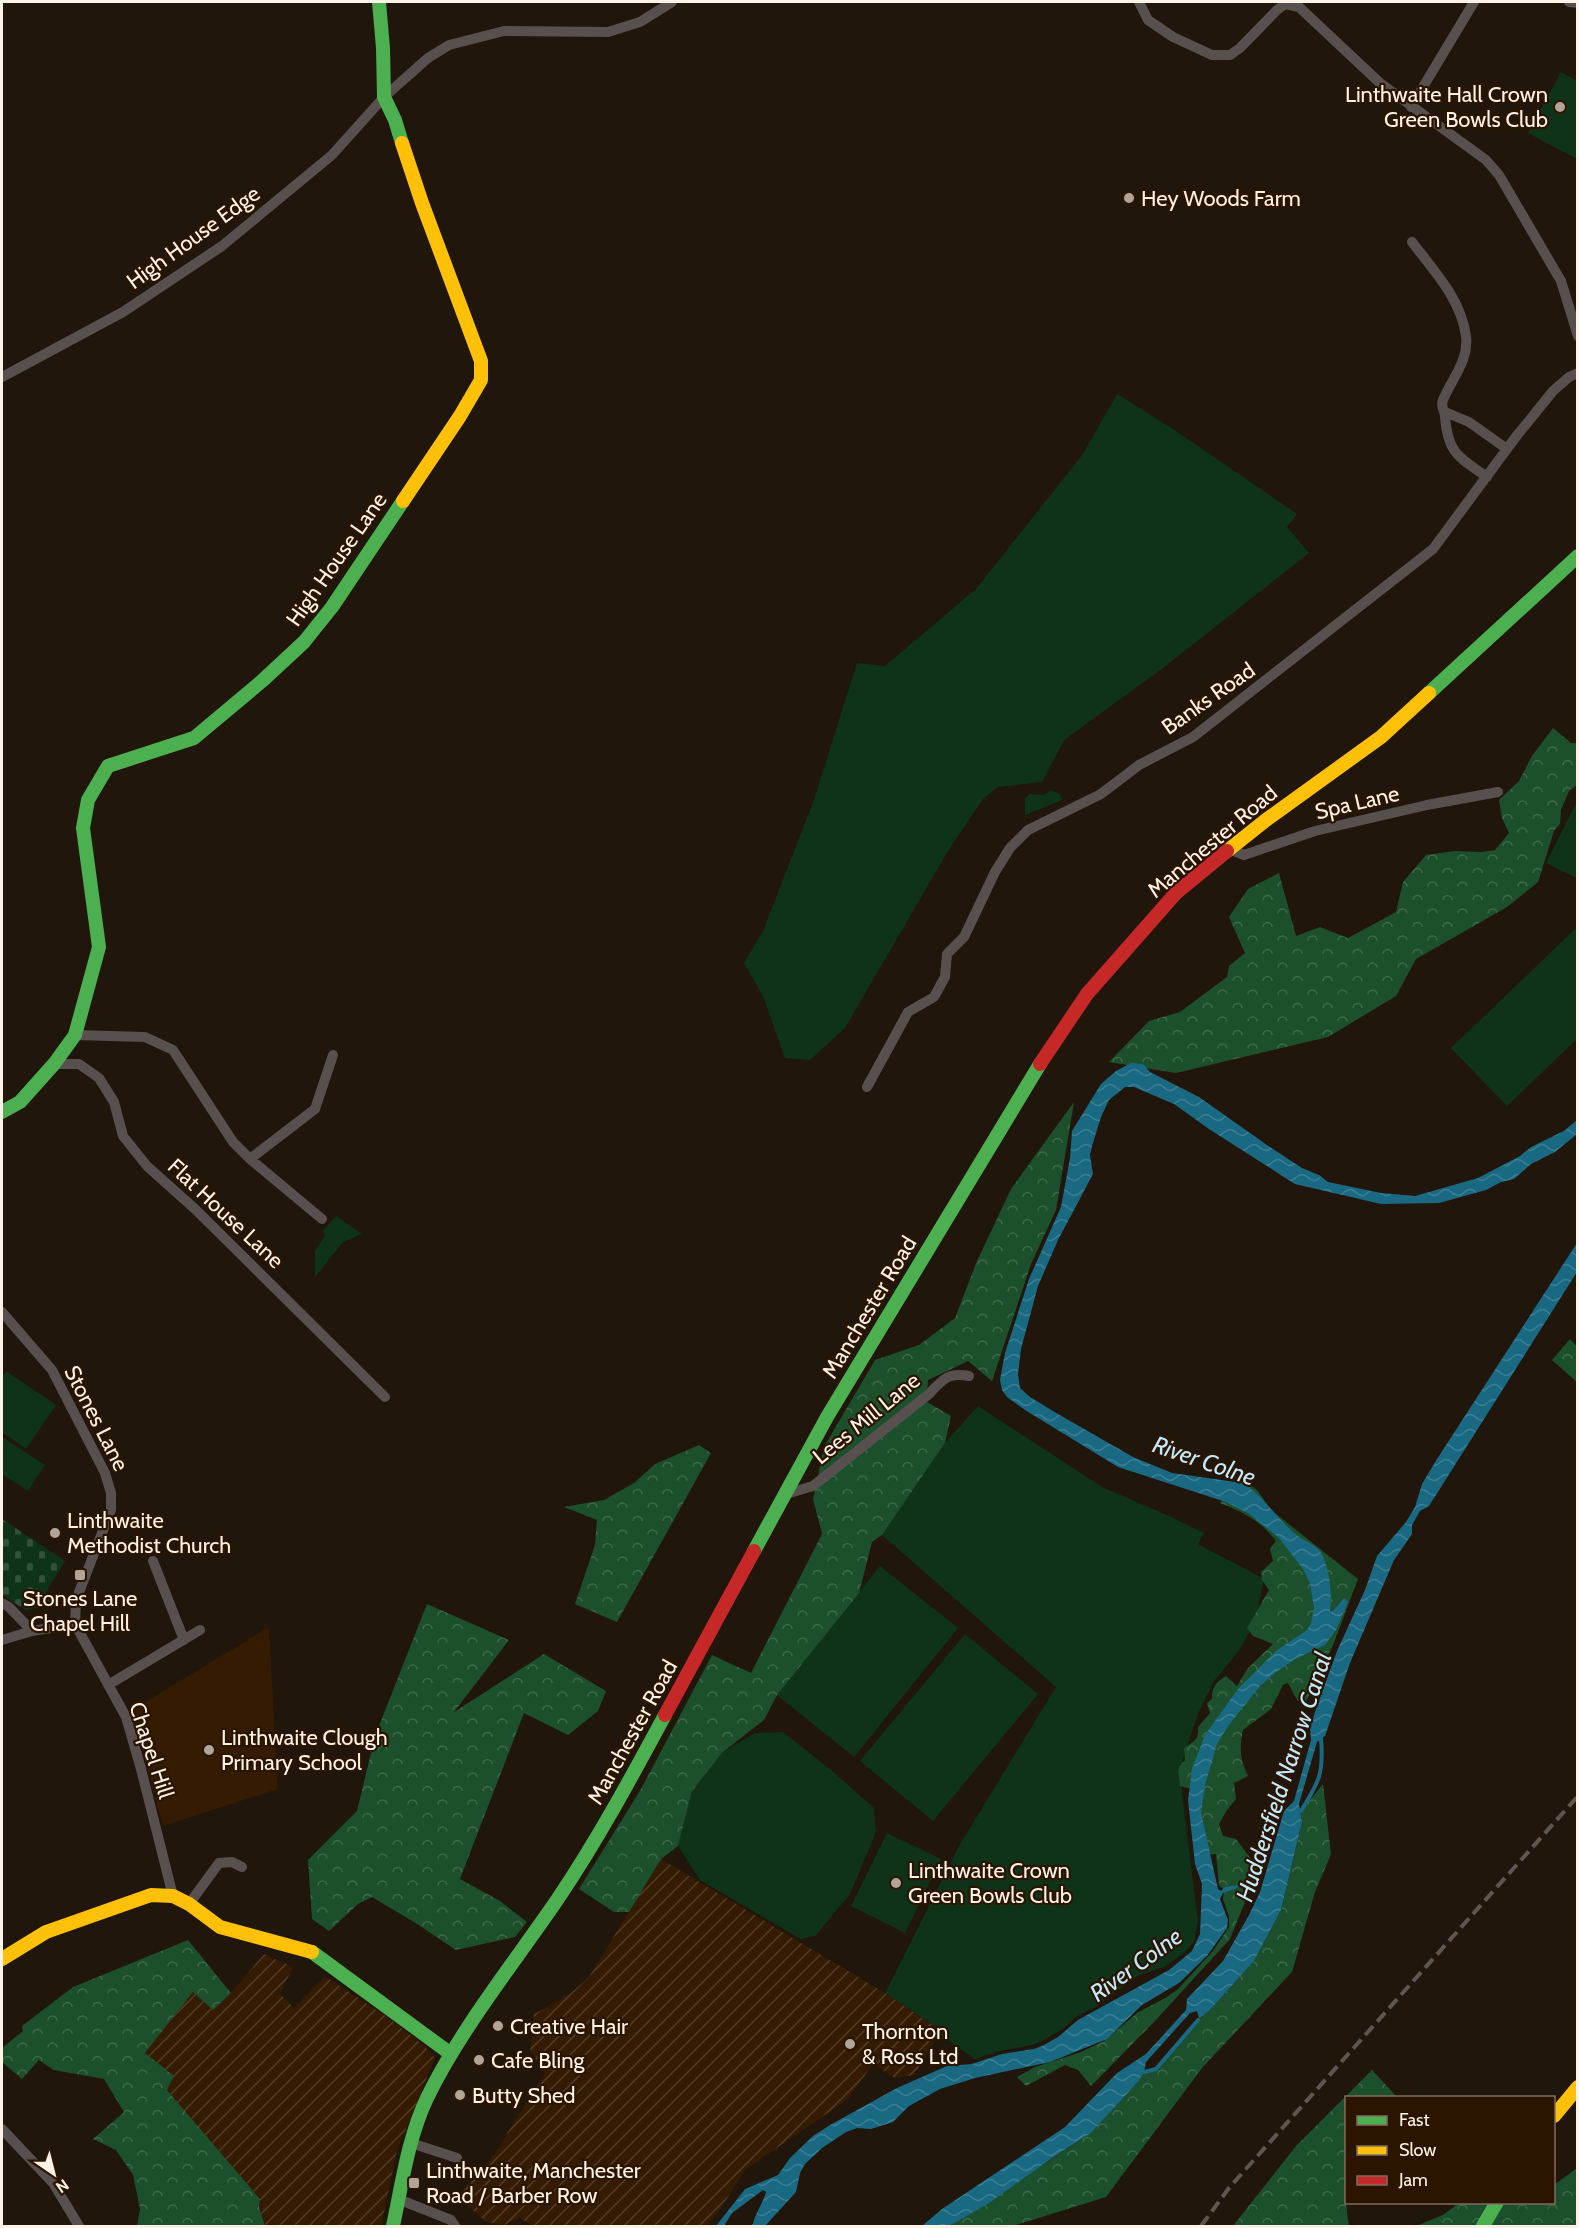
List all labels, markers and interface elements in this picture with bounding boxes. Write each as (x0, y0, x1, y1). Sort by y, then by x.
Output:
place label: Linthwaite Hall Crown Green Bowls Club (1345, 81, 1548, 133)
marker: Linthwaite Hall Crown Green Bowls Club (1553, 100, 1567, 114)
street label: High House Edge (121, 180, 265, 295)
place label: Hey Woods Farm (1141, 185, 1301, 212)
marker: Hey Woods Farm (1122, 191, 1136, 205)
street label: High House Lane (280, 487, 393, 631)
street label: Banks Road (1156, 656, 1260, 740)
street label: Manchester Road (1142, 779, 1283, 903)
street label: Spa Lane (1312, 780, 1402, 825)
street label: Flat House Lane (162, 1153, 289, 1274)
street label: Manchester Road (816, 1231, 922, 1383)
street label: Stones Lane (58, 1361, 135, 1475)
street label: Lees Mill Lane (807, 1367, 925, 1470)
water label: River Colne (1149, 1429, 1259, 1492)
place label: Linthwaite Methodist Church (67, 1507, 231, 1559)
marker: Linthwaite Methodist Church (48, 1526, 62, 1540)
marker: Stones Lane Chapel Hill (73, 1568, 87, 1582)
place label: Stones Lane Chapel Hill (23, 1585, 137, 1637)
water label: Huddersfield Narrow Canal (1230, 1648, 1338, 1905)
street label: Manchester Road (582, 1655, 683, 1809)
street label: Chapel Hill (123, 1698, 180, 1803)
place label: Linthwaite Clough Primary School (221, 1724, 388, 1776)
marker: Linthwaite Clough Primary School (202, 1743, 216, 1757)
place label: Linthwaite Crown Green Bowls Club (908, 1857, 1072, 1909)
marker: Linthwaite Crown Green Bowls Club (889, 1876, 903, 1890)
water label: River Colne (1084, 1922, 1187, 2008)
place label: Creative Hair (510, 2013, 628, 2040)
place label: Thornton & Ross Ltd (862, 2018, 959, 2070)
marker: Creative Hair (491, 2019, 505, 2033)
marker: Thornton & Ross Ltd (843, 2037, 857, 2051)
place label: Cafe Bling (491, 2047, 585, 2074)
marker: Cafe Bling (472, 2053, 486, 2067)
place label: Butty Shed (472, 2082, 576, 2109)
marker: Butty Shed (453, 2088, 467, 2102)
legend (1345, 2096, 1555, 2204)
text: Fast (1399, 2109, 1430, 2131)
text: Slow (1399, 2139, 1436, 2161)
north arrow (24, 2144, 84, 2204)
place label: Linthwaite, Manchester Road / Barber Row (426, 2157, 641, 2209)
text: Jam (1398, 2169, 1428, 2191)
text: N (52, 2175, 72, 2197)
marker: Linthwaite, Manchester Road / Barber Row (407, 2176, 421, 2190)

